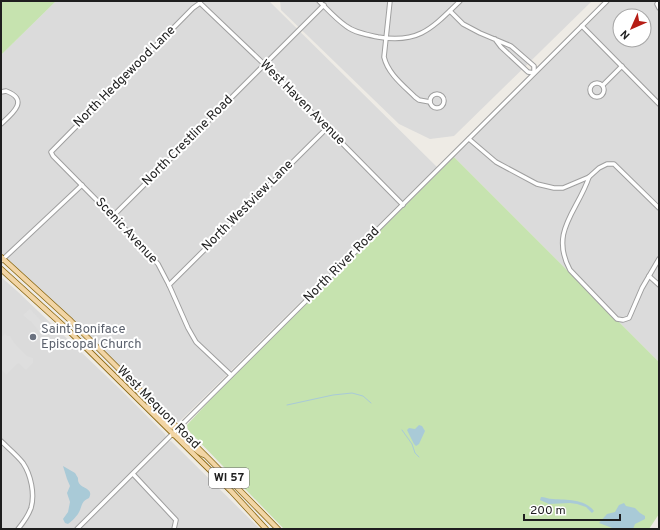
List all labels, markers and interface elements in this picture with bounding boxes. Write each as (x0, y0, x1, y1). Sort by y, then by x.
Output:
north arrow (612, 8, 652, 48)
street label: North Hedgewood Lane (71, 23, 179, 131)
text: N (618, 27, 633, 42)
street label: West Haven Avenue (256, 57, 348, 149)
street label: North Crestline Road (139, 92, 237, 190)
street label: North Westview Lane (199, 157, 297, 255)
street label: Scenic Avenue (91, 195, 161, 267)
street label: North River Road (301, 224, 383, 306)
place label: Saint Boniface Episcopal Church (41, 322, 142, 353)
marker: Saint Boniface Episcopal Church (28, 332, 38, 342)
street label: West Mequon Road (113, 363, 203, 453)
road number: WI 57 (209, 468, 249, 488)
scale bar (524, 496, 620, 522)
text: 200 m (530, 503, 566, 519)

